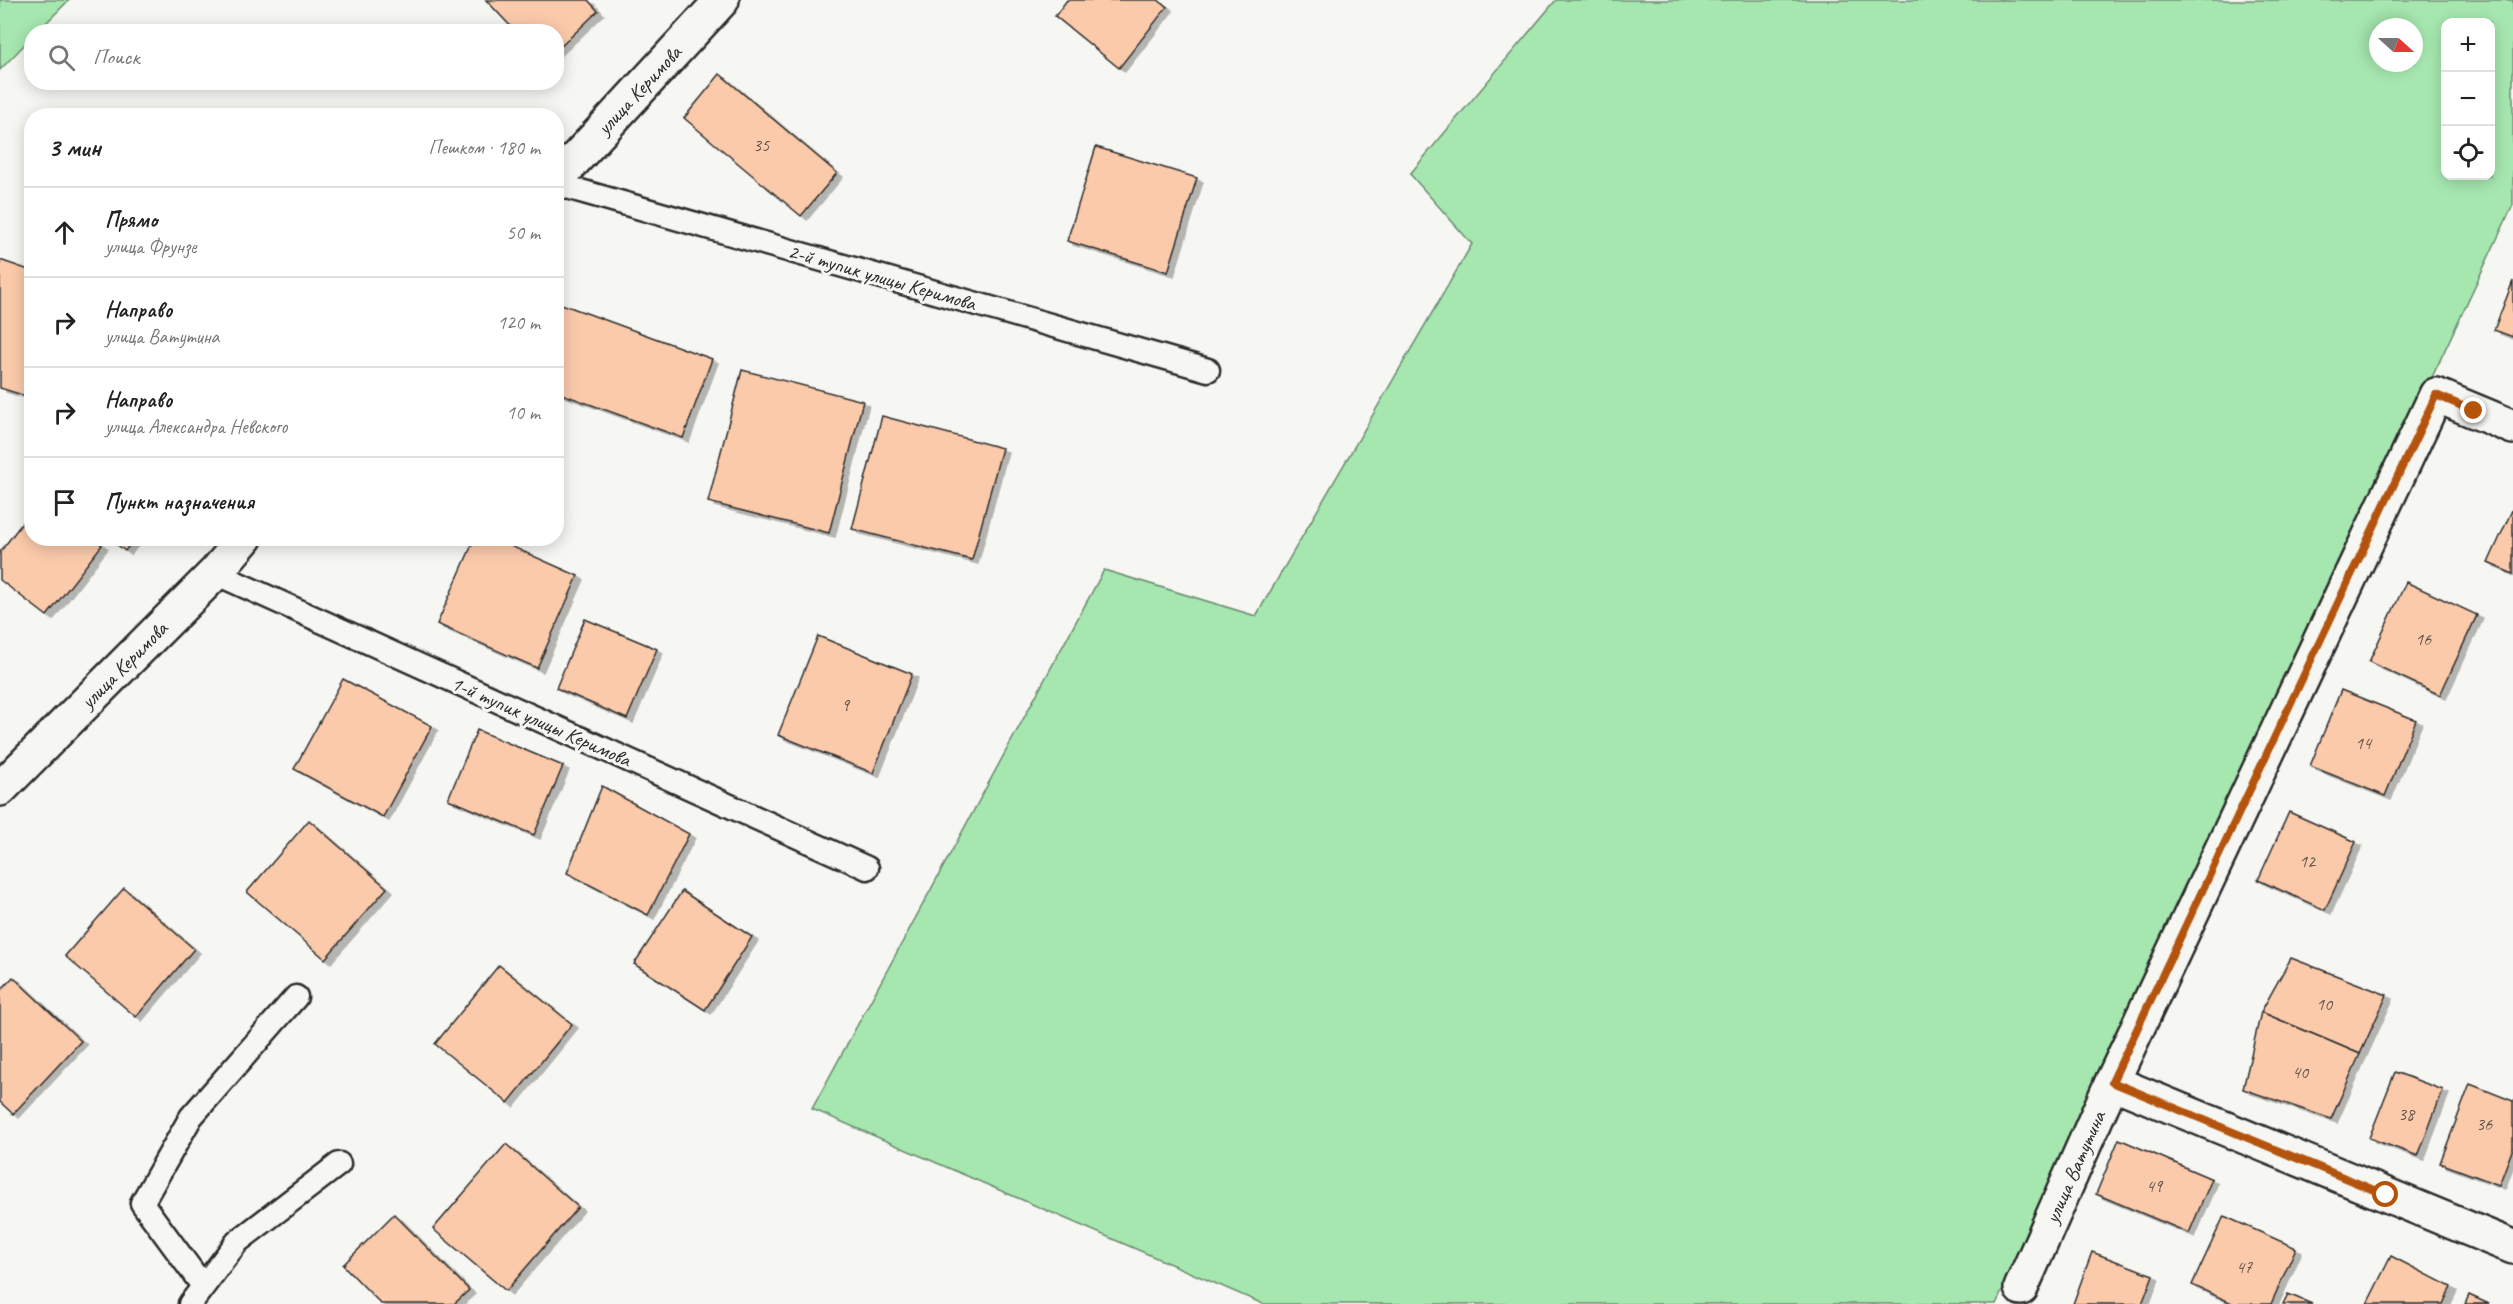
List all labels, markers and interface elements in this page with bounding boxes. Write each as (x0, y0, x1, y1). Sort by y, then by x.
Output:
north arrow (2369, 18, 2423, 72)
map controls (2441, 18, 2495, 180)
button: + (2441, 18, 2495, 72)
search box (24, 24, 564, 90)
street label: улица Керимова (590, 39, 688, 142)
icon: search (45, 41, 78, 74)
text: Поиск (93, 43, 139, 71)
button: − (2441, 72, 2495, 126)
button: locate (2441, 126, 2495, 180)
text: 3 мин (48, 131, 101, 164)
house number: 35 (753, 134, 770, 156)
text: Пешком · 180 m (428, 135, 540, 160)
text: Прямо (105, 206, 157, 234)
icon: ahead (48, 216, 81, 249)
text: 50 m (506, 220, 540, 245)
text: улица Фрунзе (105, 234, 197, 259)
street label: 2-й тупик улицы Керимова (785, 238, 981, 317)
text: Направо (105, 296, 172, 324)
icon: right (48, 306, 81, 339)
text: 120 m (497, 310, 540, 335)
text: улица Ватутина (105, 324, 219, 349)
text: Направо (105, 386, 172, 414)
icon: right (48, 396, 81, 429)
route end (2460, 397, 2486, 423)
text: 10 m (506, 400, 540, 425)
text: улица Александра Невского (105, 414, 287, 439)
icon: arrive (48, 486, 81, 519)
text: Пункт назначения (105, 488, 254, 516)
street label: улица Керимова (74, 615, 174, 715)
house number: 16 (2415, 628, 2432, 650)
street label: 1-й тупик улицы Керимова (447, 670, 637, 773)
house number: 9 (841, 694, 851, 716)
house number: 14 (2355, 732, 2373, 754)
house number: 12 (2299, 850, 2317, 872)
house number: 10 (2316, 993, 2334, 1015)
house number: 40 (2292, 1061, 2310, 1083)
house number: 38 (2398, 1103, 2416, 1125)
street label: улица Ватутина (2038, 1105, 2112, 1229)
house number: 36 (2476, 1113, 2493, 1135)
house number: 49 (2146, 1175, 2164, 1197)
route start (2372, 1181, 2398, 1207)
house number: 47 (2236, 1256, 2253, 1278)

